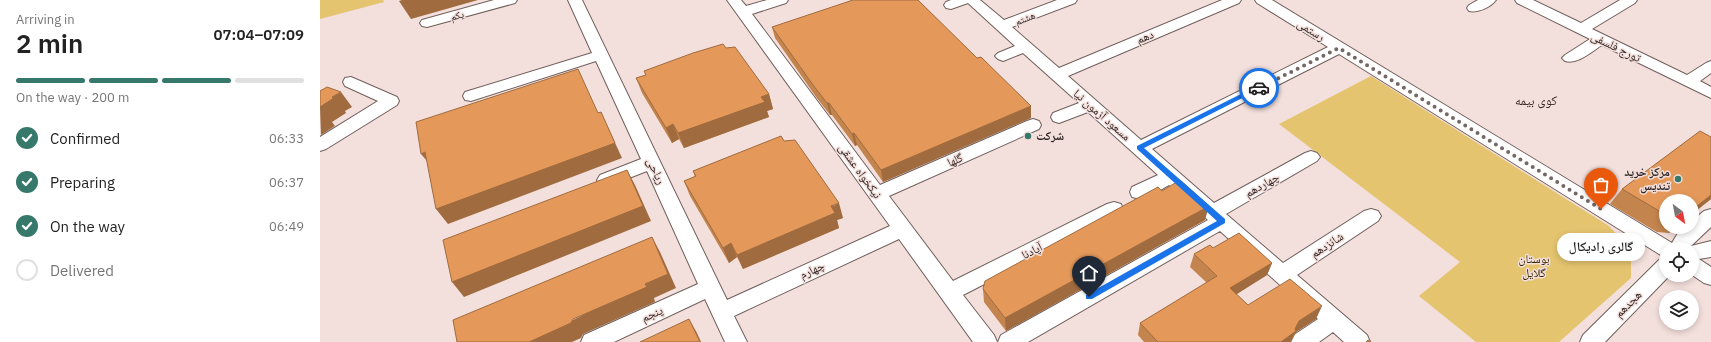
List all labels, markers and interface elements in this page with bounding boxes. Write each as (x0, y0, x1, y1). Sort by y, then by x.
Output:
street label: یکم (449, 7, 466, 25)
street label: هشتم (1013, 9, 1037, 29)
text: Arriving in (16, 11, 75, 28)
street label: رستمی (1295, 15, 1328, 44)
text: 07:04–07:09 (214, 25, 304, 44)
text: 2 min (16, 26, 83, 60)
street label: دهم (1134, 26, 1156, 48)
street label: تورج فلسفی (1589, 28, 1644, 65)
courier (1239, 68, 1279, 108)
icon: car (1248, 77, 1270, 99)
street label: مسعود آزمون نیا (1071, 86, 1134, 144)
text: On the way · 200 m (16, 89, 129, 106)
district label: کوی بیمه (1515, 92, 1558, 109)
icon: check (16, 127, 38, 149)
place label: شرکت (1036, 128, 1064, 143)
text: Confirmed (50, 129, 120, 148)
text: 06:33 (269, 130, 304, 147)
marker: شرکت (1023, 131, 1033, 141)
street label: نیکخواه عشقی (835, 140, 885, 201)
street label: گلها (945, 150, 965, 170)
street label: ریاحی (644, 155, 669, 187)
place label: مرکز خرید تندیس (1624, 164, 1671, 194)
pin (1584, 168, 1618, 209)
street label: چهاردهم (1242, 169, 1282, 201)
icon: check (16, 171, 38, 193)
text: Preparing (50, 173, 115, 192)
text: 06:37 (269, 174, 304, 191)
icon: bag (1590, 174, 1612, 196)
marker: مرکز خرید تندیس (1673, 174, 1683, 184)
north arrow (1659, 194, 1699, 234)
map controls (1659, 194, 1699, 330)
icon: check (16, 215, 38, 237)
text: On the way (50, 217, 125, 236)
text: 06:49 (269, 218, 304, 235)
street label: شانزدهم (1307, 228, 1347, 262)
callout: گالری رادیکال (1557, 233, 1645, 261)
text: گالری رادیکال (1569, 238, 1633, 255)
street label: آپادنا (1019, 239, 1046, 262)
button: locate (1659, 242, 1699, 282)
park label: بوستان گلایل (1518, 251, 1550, 280)
pin (1072, 256, 1106, 297)
street label: چهارم (797, 257, 827, 283)
text: Delivered (50, 261, 114, 280)
icon: home (1078, 262, 1100, 284)
street label: هجدهم (1611, 287, 1645, 321)
button: layers (1659, 290, 1699, 330)
street label: پنجم (639, 302, 666, 326)

